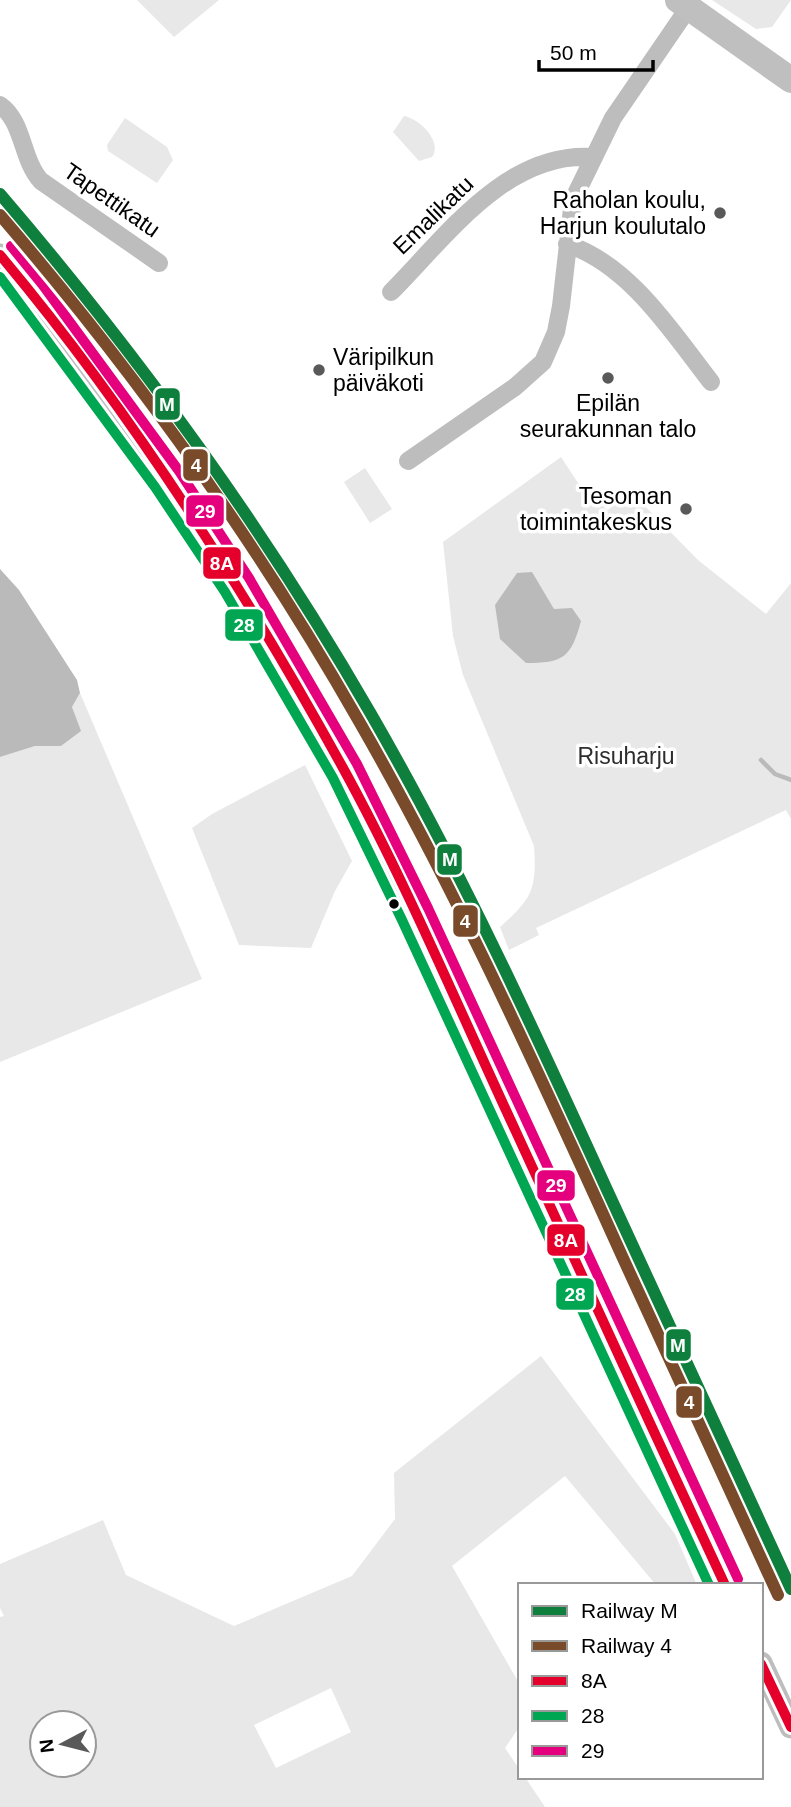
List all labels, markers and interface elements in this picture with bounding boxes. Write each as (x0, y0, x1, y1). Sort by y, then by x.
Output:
scale bar (539, 28, 653, 72)
text: 50 m (550, 41, 597, 64)
street label: Tapettikatu (59, 157, 165, 243)
street label: Emalikatu (388, 171, 478, 259)
place label: Raholan koulu, Harjun koulutalo (540, 187, 706, 239)
marker: Raholan koulu, Harjun koulutalo (712, 205, 728, 221)
place label: Väripilkun päiväkoti (333, 344, 434, 396)
marker: Väripilkun päiväkoti (311, 362, 327, 378)
marker: Epilän seurakunnan talo (600, 370, 616, 386)
line badge: M (154, 387, 181, 421)
place label: Epilän seurakunnan talo (520, 390, 696, 442)
text: M (159, 394, 175, 415)
line badge: 4 (182, 448, 209, 482)
text: 4 (191, 455, 202, 476)
place label: Tesoman toimintakeskus (520, 483, 672, 535)
line badge: 29 (185, 494, 225, 528)
text: 29 (194, 501, 216, 522)
marker: Tesoman toimintakeskus (678, 501, 694, 517)
line badge: 8A (202, 546, 242, 580)
text: 8A (210, 553, 234, 574)
line badge: 28 (224, 608, 264, 642)
text: 28 (233, 615, 255, 636)
park label: Risuharju (577, 743, 675, 769)
line badge: M (436, 843, 463, 876)
text: M (442, 849, 458, 870)
unlabelled marker (387, 897, 401, 911)
line badge: 4 (452, 904, 479, 938)
text: 4 (460, 911, 471, 932)
line badge: 29 (536, 1169, 576, 1202)
text: 29 (545, 1175, 567, 1196)
line badge: 8A (546, 1223, 586, 1257)
text: 8A (554, 1230, 578, 1251)
line badge: 28 (555, 1277, 595, 1311)
text: 28 (564, 1284, 586, 1305)
line badge: M (665, 1328, 692, 1362)
text: M (670, 1335, 686, 1356)
line badge: 4 (675, 1385, 703, 1419)
text: 4 (684, 1392, 695, 1413)
legend (518, 1583, 763, 1779)
text: Railway M (581, 1599, 678, 1622)
text: Railway 4 (581, 1634, 672, 1657)
text: 8A (581, 1669, 607, 1692)
text: 28 (581, 1704, 604, 1727)
north arrow (28, 1709, 98, 1779)
text: N (35, 1738, 58, 1754)
text: 29 (581, 1739, 604, 1762)

